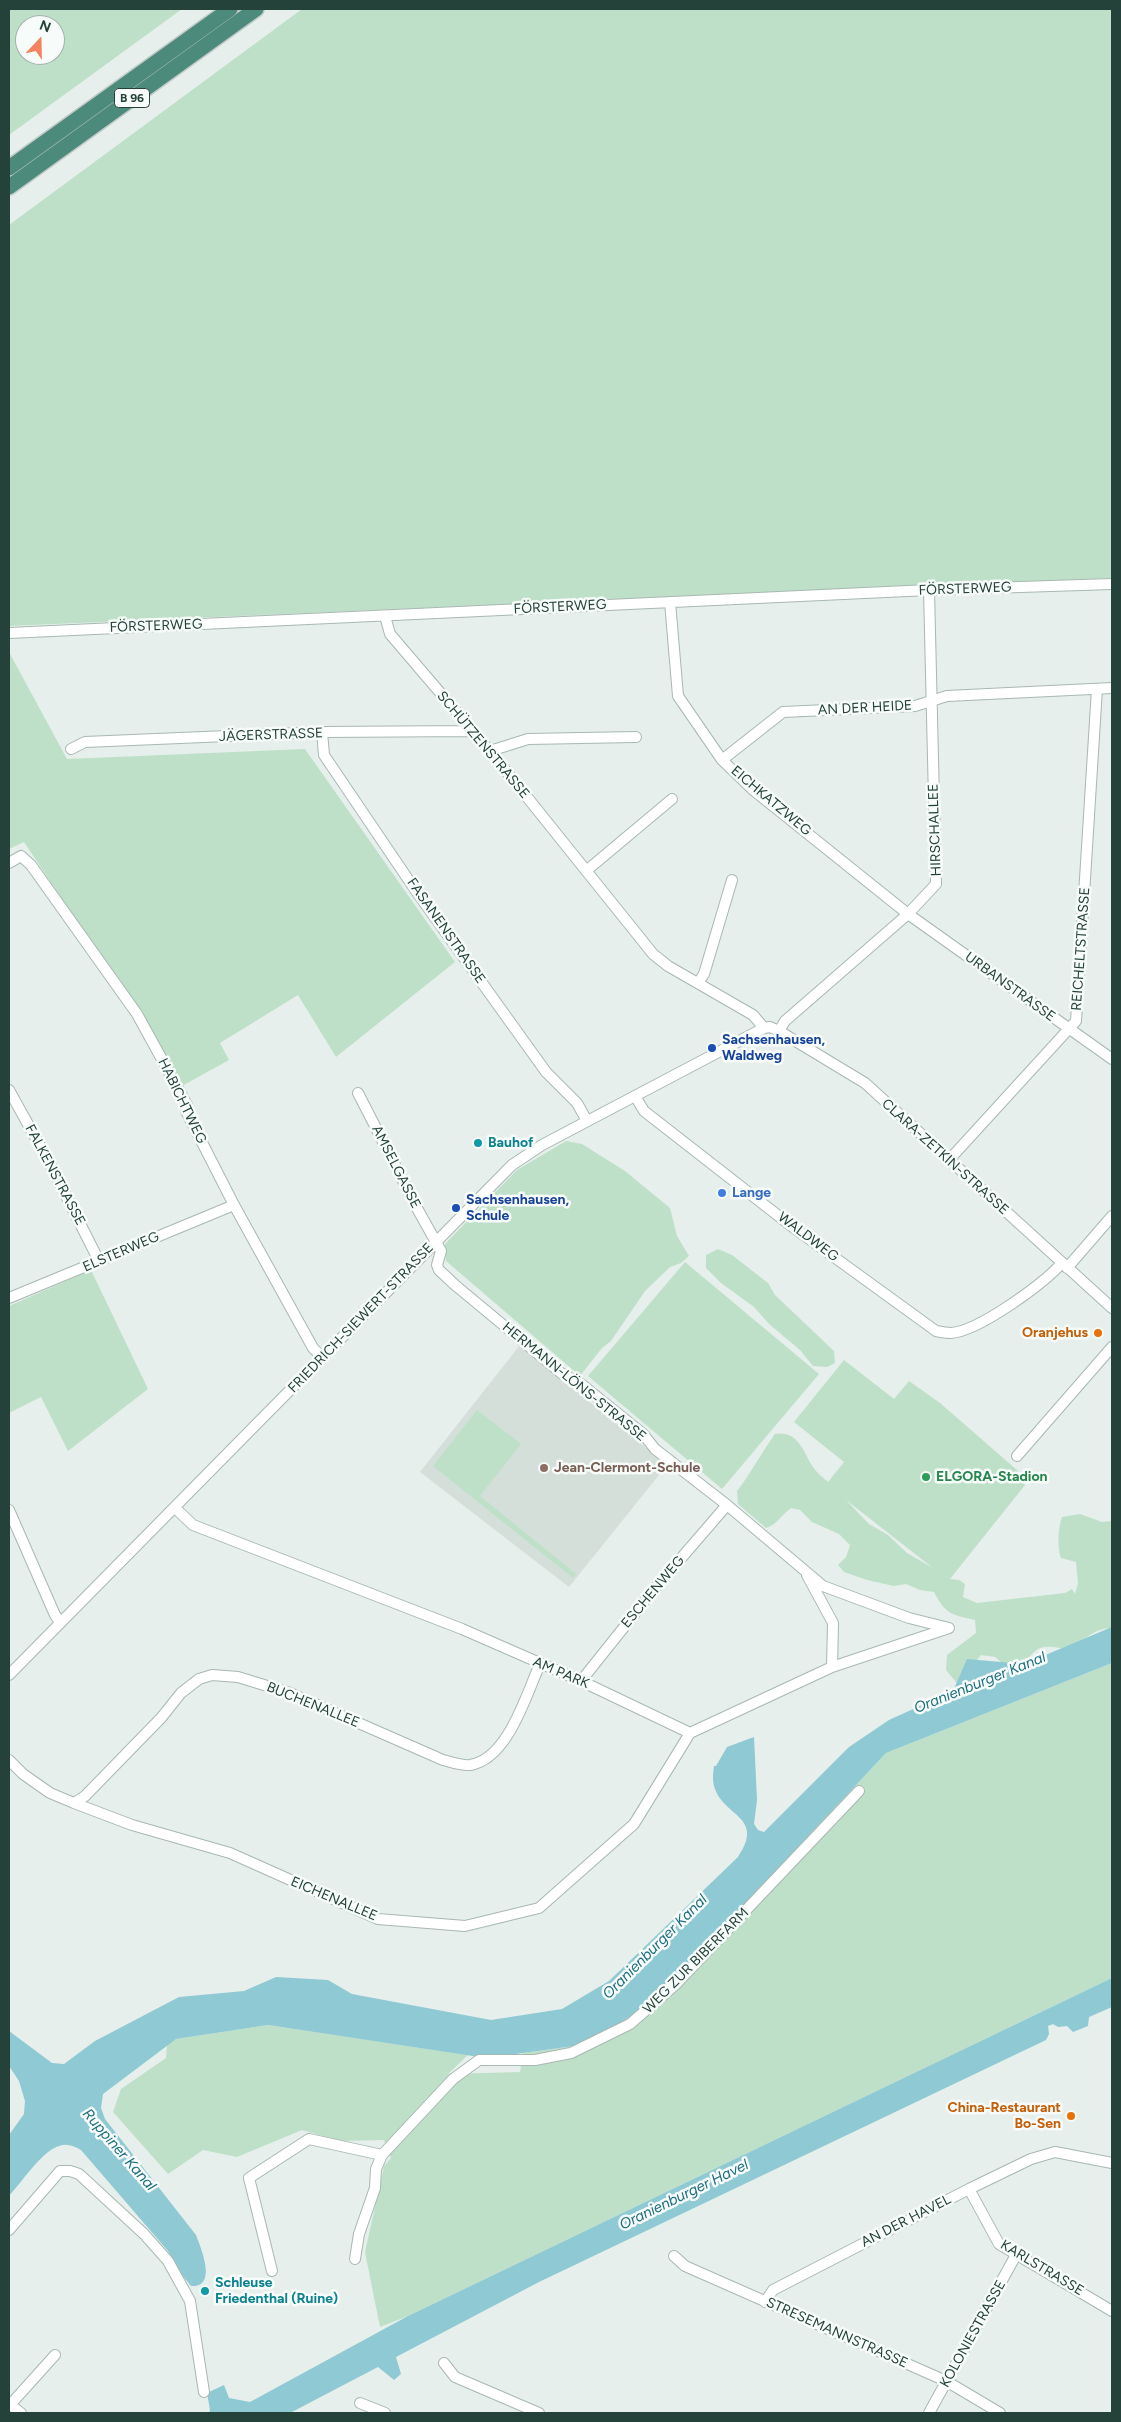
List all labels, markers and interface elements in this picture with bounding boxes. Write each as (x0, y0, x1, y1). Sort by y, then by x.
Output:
north arrow (15, 15, 65, 65)
text: N (37, 17, 53, 36)
road number: B 96 (114, 89, 150, 108)
street label: FÖRSTERWEG (918, 579, 1012, 599)
street label: FÖRSTERWEG (513, 596, 607, 618)
street label: FÖRSTERWEG (109, 616, 203, 636)
street label: SCHÜTZENSTRASSE (433, 688, 533, 802)
street label: AN DER HEIDE (817, 697, 913, 719)
street label: JÄGERSTRASSE (219, 725, 323, 745)
street label: EICHKATZWEG (727, 763, 815, 839)
street label: HIRSCHALLEE (925, 783, 945, 877)
street label: FASANENSTRASSE (403, 875, 489, 987)
street label: REICHELTSTRASSE (1068, 887, 1094, 1011)
street label: URBANSTRASSE (962, 949, 1058, 1025)
place label: Sachsenhausen, Waldweg (722, 1032, 825, 1064)
marker: Sachsenhausen, Waldweg (706, 1042, 718, 1054)
street label: HABICHTWEG (154, 1056, 210, 1146)
street label: CLARA-ZETKIN-STRASSE (878, 1096, 1012, 1218)
street label: FALKENSTRASSE (21, 1122, 89, 1228)
street label: AMSELGASSE (368, 1123, 424, 1211)
place label: Bauhof (488, 1135, 534, 1151)
marker: Bauhof (472, 1137, 484, 1149)
place label: Lange (732, 1185, 771, 1201)
marker: Lange (716, 1187, 728, 1199)
place label: Sachsenhausen, Schule (466, 1192, 569, 1224)
marker: Sachsenhausen, Schule (450, 1202, 462, 1214)
street label: WALDWEG (774, 1209, 842, 1265)
street label: ELSTERWEG (80, 1228, 162, 1276)
street label: FRIEDRICH-SIEWERT-STRASSE (285, 1240, 437, 1396)
street label: HERMANN-LÖNS-STRASSE (499, 1319, 649, 1445)
place label: Oranjehus (1022, 1325, 1088, 1341)
marker: Oranjehus (1092, 1327, 1104, 1339)
place label: Jean-Clermont-Schule (554, 1460, 700, 1476)
marker: Jean-Clermont-Schule (538, 1462, 550, 1474)
place label: ELGORA-Stadion (936, 1469, 1048, 1485)
marker: ELGORA-Stadion (920, 1471, 932, 1483)
street label: ESCHENWEG (618, 1553, 688, 1631)
water label: Oranienburger Kanal (912, 1648, 1048, 1718)
street label: AM PARK (530, 1654, 592, 1692)
street label: BUCHENALLEE (264, 1679, 362, 1731)
street label: EICHENALLEE (288, 1873, 380, 1925)
water label: Oranienburger Kanal (599, 1891, 711, 2003)
street label: WEG ZUR BIBERFARM (640, 1905, 752, 2017)
place label: China-Restaurant Bo-Sen (948, 2100, 1061, 2132)
water label: Ruppiner Kanal (79, 2105, 159, 2195)
marker: China-Restaurant Bo-Sen (1065, 2110, 1077, 2122)
water label: Oranienburger Havel (617, 2156, 751, 2234)
street label: AN DER HAVEL (858, 2191, 954, 2251)
street label: KARLSTRASSE (997, 2237, 1087, 2299)
place label: Schleuse Friedenthal (Ruine) (215, 2275, 338, 2308)
street label: KOLONIESTRASSE (936, 2277, 1010, 2391)
marker: Schleuse Friedenthal (Ruine) (199, 2285, 211, 2297)
street label: STRESEMANNSTRASSE (764, 2294, 910, 2372)

